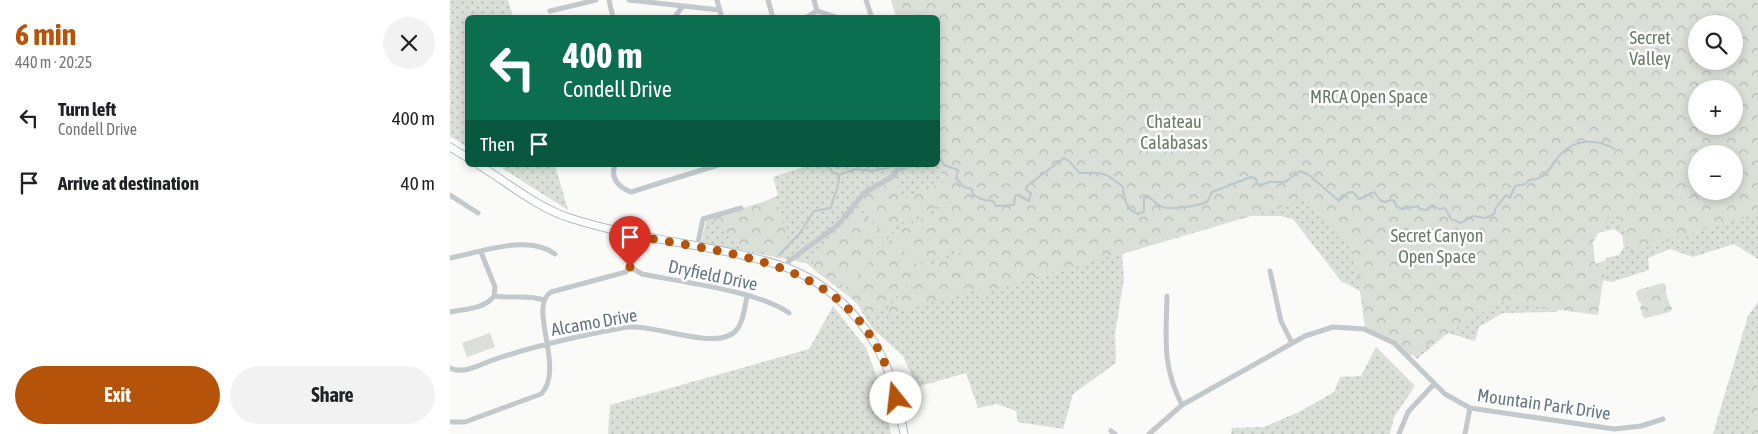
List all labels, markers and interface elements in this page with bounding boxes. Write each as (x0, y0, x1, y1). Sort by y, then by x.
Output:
map controls (1688, 15, 1743, 200)
button: search (1688, 15, 1743, 70)
text: 6 min (15, 17, 76, 51)
button: close (383, 17, 435, 69)
park label: Secret Valley (1629, 27, 1671, 69)
icon: left (480, 35, 545, 100)
text: 400 m (563, 35, 642, 75)
text: 440 m · 20:25 (15, 53, 92, 71)
text: Condell Drive (563, 76, 672, 102)
button: + (1688, 80, 1743, 135)
park label: MRCA Open Space (1310, 86, 1428, 107)
text: Turn left (58, 98, 116, 120)
icon: left (15, 104, 43, 132)
text: 400 m (392, 107, 435, 129)
park label: Chateau Calabasas (1140, 111, 1208, 153)
text: Condell Drive (58, 120, 137, 138)
icon: arrive (525, 130, 553, 158)
text: Then (480, 133, 515, 155)
button: − (1688, 145, 1743, 200)
icon: arrive (15, 169, 43, 197)
text: Arrive at destination (58, 172, 199, 194)
text: 40 m (401, 172, 435, 194)
pin (609, 216, 651, 267)
icon: arrive (616, 223, 644, 251)
park label: Secret Canyon Open Space (1390, 225, 1484, 267)
street label: Dryfield Drive (666, 255, 760, 295)
street label: Alcamo Drive (549, 304, 639, 340)
button: Exit (15, 366, 220, 424)
button: Share (230, 366, 435, 424)
position arrow (869, 371, 921, 423)
street label: Mountain Park Drive (1476, 384, 1612, 424)

